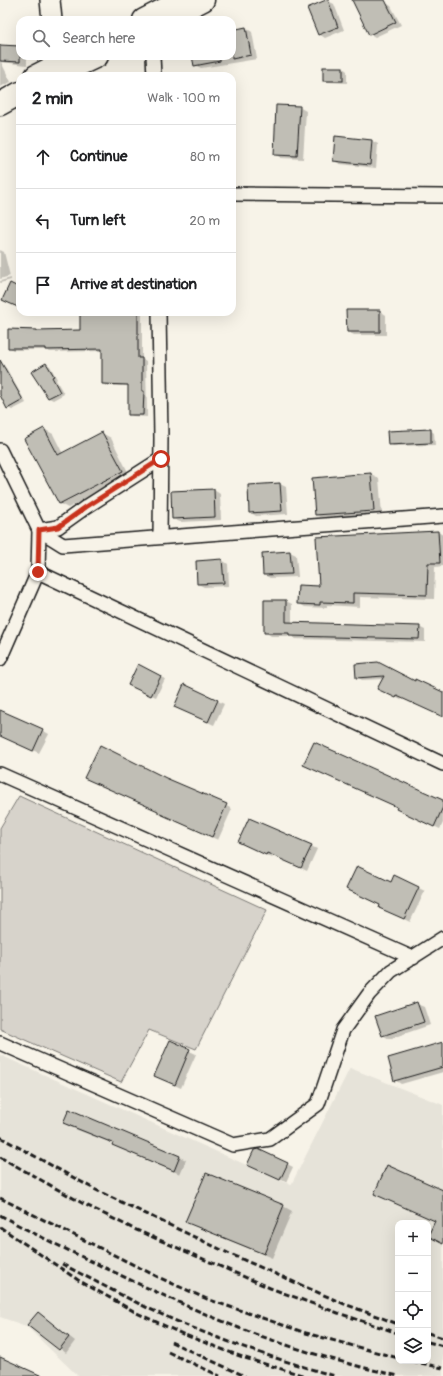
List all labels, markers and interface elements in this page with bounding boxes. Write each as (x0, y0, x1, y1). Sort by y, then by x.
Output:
search box (16, 16, 236, 60)
icon: search (30, 27, 52, 49)
text: Search here (62, 29, 135, 48)
text: 2 min (32, 88, 73, 109)
text: Walk · 100 m (147, 90, 220, 106)
icon: ahead (32, 146, 54, 168)
text: Continue (70, 147, 128, 166)
text: 80 m (190, 149, 220, 165)
icon: left (32, 210, 54, 232)
text: Turn left (70, 211, 126, 230)
text: 20 m (189, 213, 220, 229)
icon: arrive (32, 274, 54, 296)
text: Arrive at destination (70, 275, 197, 294)
route start (152, 450, 170, 468)
route end (29, 563, 47, 581)
map controls (395, 1220, 431, 1364)
button: + (395, 1220, 431, 1256)
button: − (395, 1256, 431, 1292)
button: locate (395, 1292, 431, 1328)
button: layers (395, 1328, 431, 1364)

